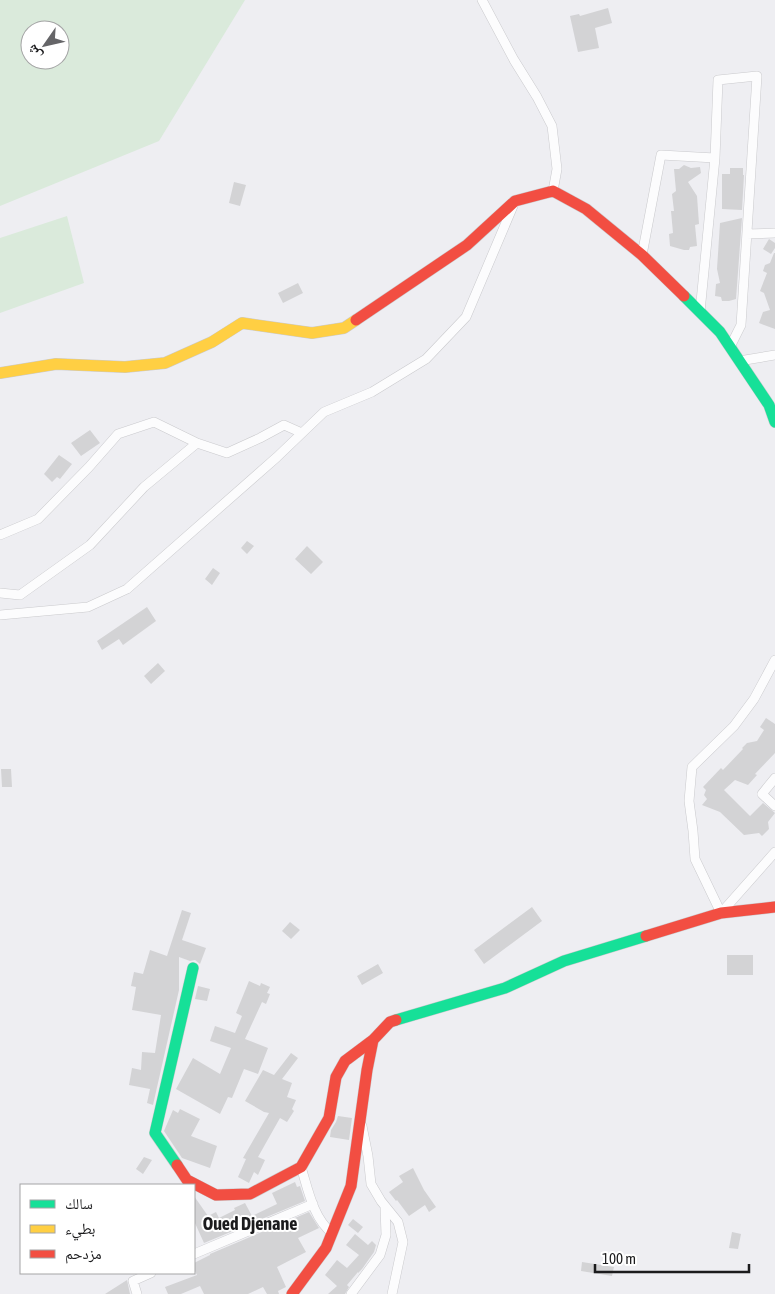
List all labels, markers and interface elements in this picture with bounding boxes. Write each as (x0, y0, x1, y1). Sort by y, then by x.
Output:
north arrow (20, 20, 70, 70)
text: ش (23, 41, 46, 63)
legend (20, 1184, 195, 1274)
text: سالك (65, 1195, 93, 1212)
district label: Oued Djenane (203, 1213, 297, 1234)
text: بطيء (65, 1220, 95, 1241)
scale bar (595, 1242, 749, 1274)
text: مزدحم (65, 1245, 102, 1264)
text: 100 m (602, 1250, 636, 1267)

